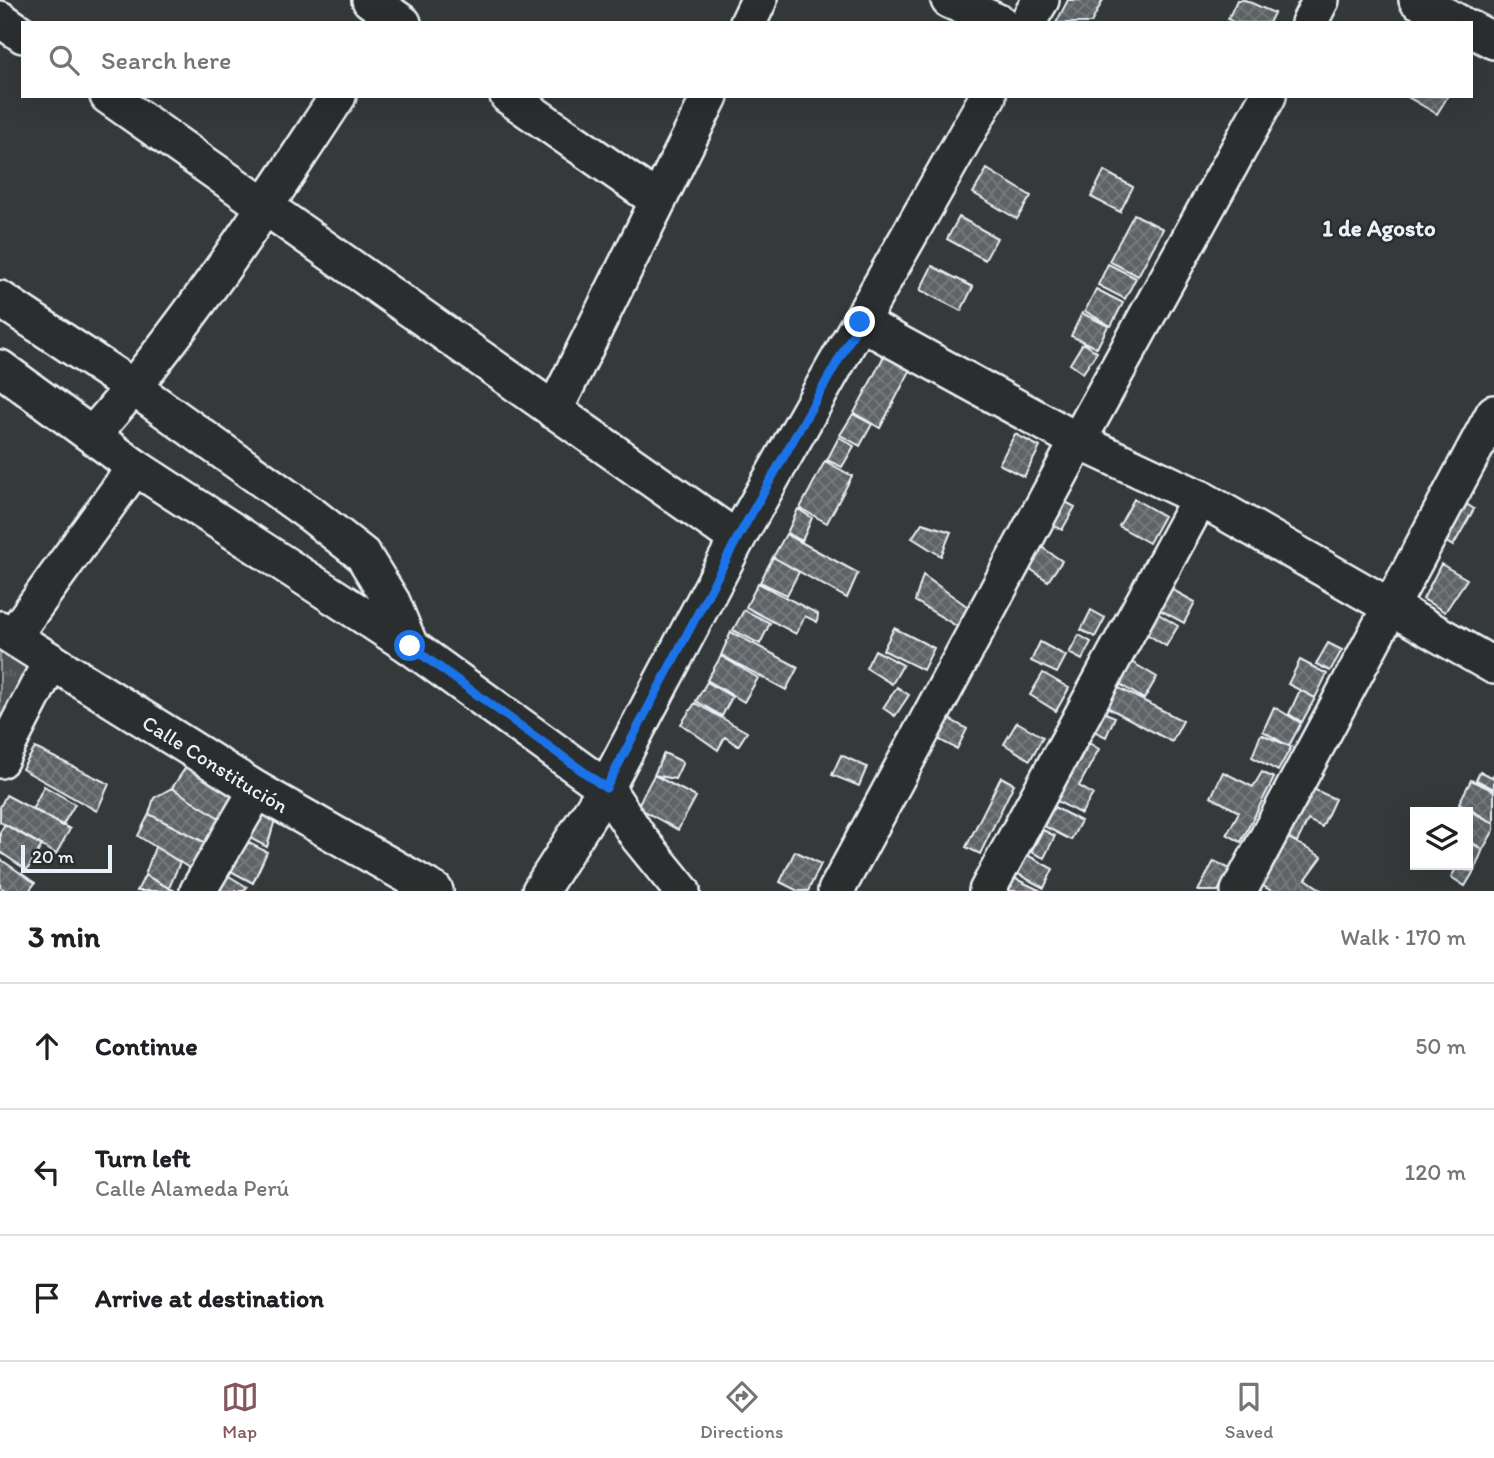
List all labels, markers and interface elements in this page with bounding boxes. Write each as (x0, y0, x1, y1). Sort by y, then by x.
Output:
search box (21, 21, 1473, 98)
icon: search (45, 41, 83, 79)
text: Search here (101, 44, 231, 76)
district label: 1 de Agosto (1322, 214, 1436, 242)
route end (844, 306, 875, 337)
route start (394, 630, 425, 661)
street label: Calle Constitución (138, 709, 293, 818)
map controls (1410, 807, 1473, 870)
button: layers (1410, 807, 1473, 870)
scale bar (21, 842, 112, 874)
text: 20 m (32, 845, 74, 868)
text: 3 min (28, 918, 100, 955)
text: Walk · 170 m (1340, 923, 1466, 951)
icon: ahead (28, 1027, 66, 1065)
text: Continue (95, 1030, 198, 1062)
text: 50 m (1415, 1032, 1466, 1060)
text: Turn left (95, 1142, 191, 1174)
icon: left (28, 1153, 66, 1191)
text: 120 m (1405, 1158, 1466, 1186)
text: Calle Alameda Perú (95, 1174, 289, 1202)
icon: arrive (28, 1279, 66, 1317)
text: Arrive at destination (95, 1282, 324, 1314)
tab: Map (221, 1378, 259, 1443)
tab: Directions (700, 1378, 784, 1443)
tab: Saved (1225, 1378, 1273, 1443)

